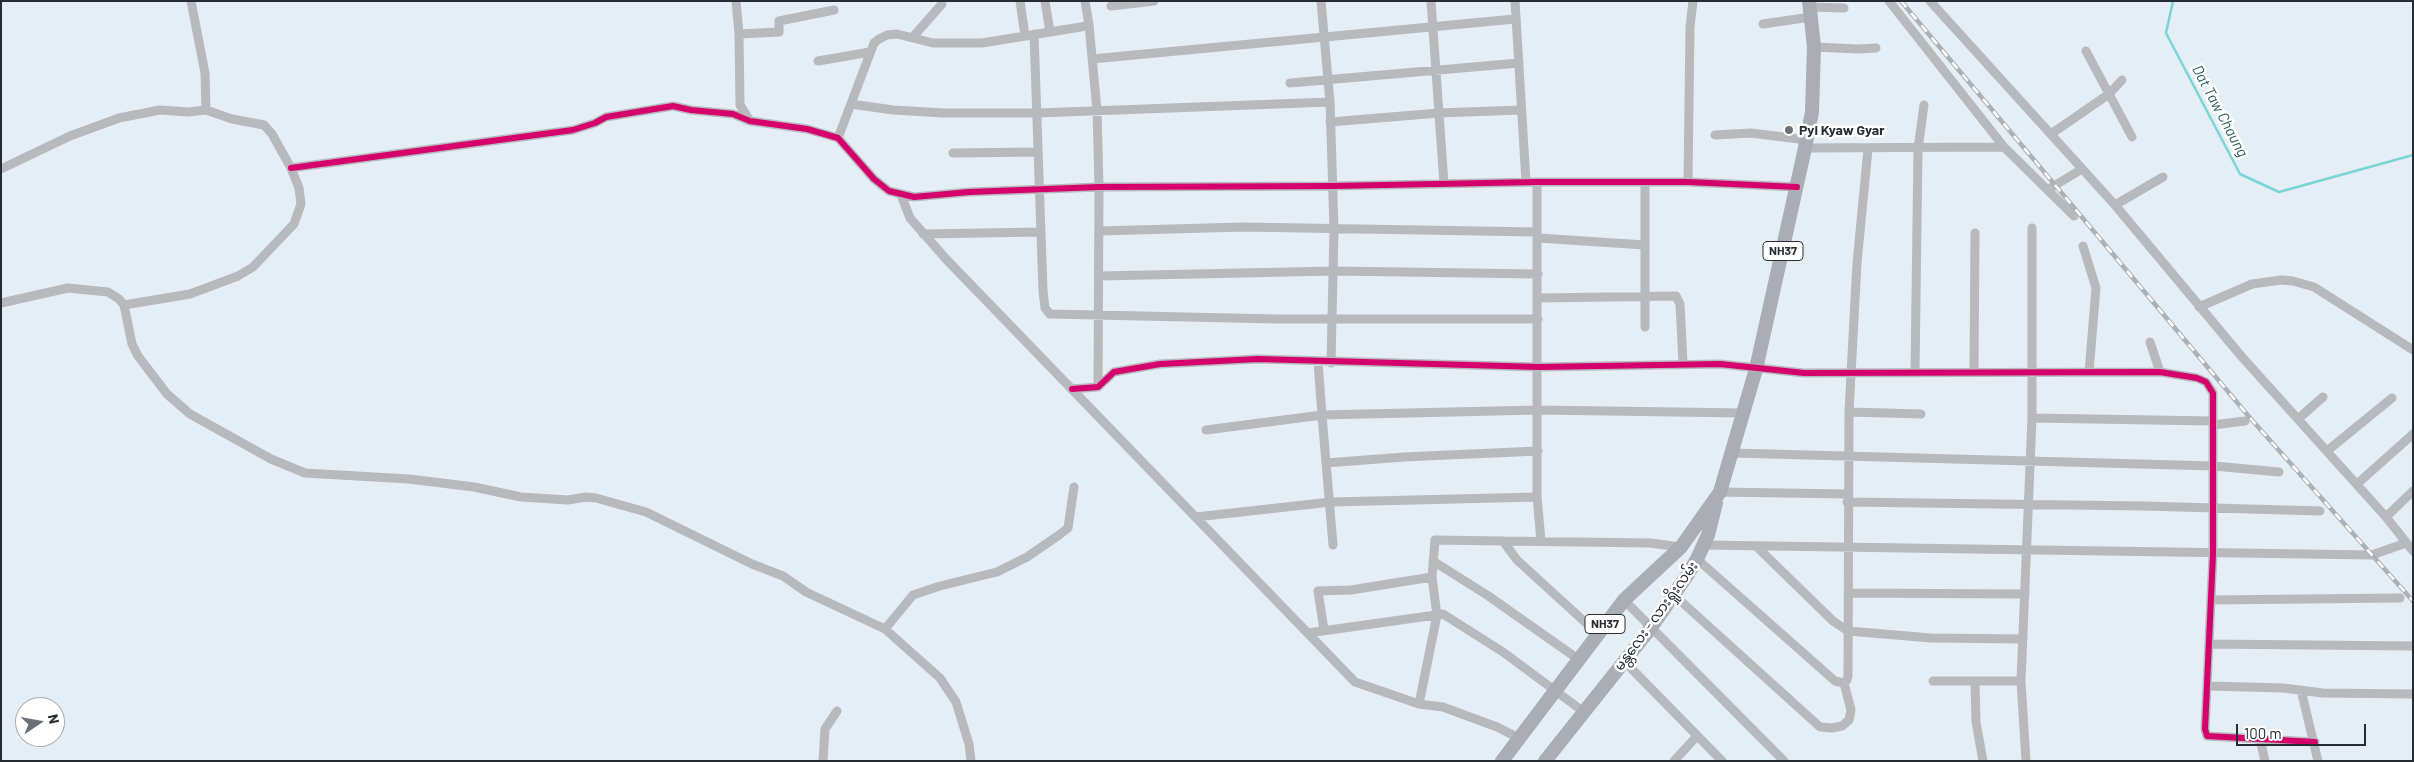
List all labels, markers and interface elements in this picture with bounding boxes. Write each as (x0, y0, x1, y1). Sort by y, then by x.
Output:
water label: Dat Taw Chaung (2188, 62, 2252, 160)
place label: Pyi Kyaw Gyar (1799, 122, 1884, 138)
marker: Pyi Kyaw Gyar (1783, 124, 1795, 136)
road number: NH37 (1763, 242, 1803, 260)
street label: မန္တလေး - လားရှိုးလမ်း (1611, 558, 1701, 674)
road number: NH37 (1585, 614, 1625, 634)
north arrow (15, 697, 65, 747)
text: N (45, 713, 63, 725)
scale bar (2239, 714, 2369, 746)
text: 100 m (2244, 724, 2282, 742)

